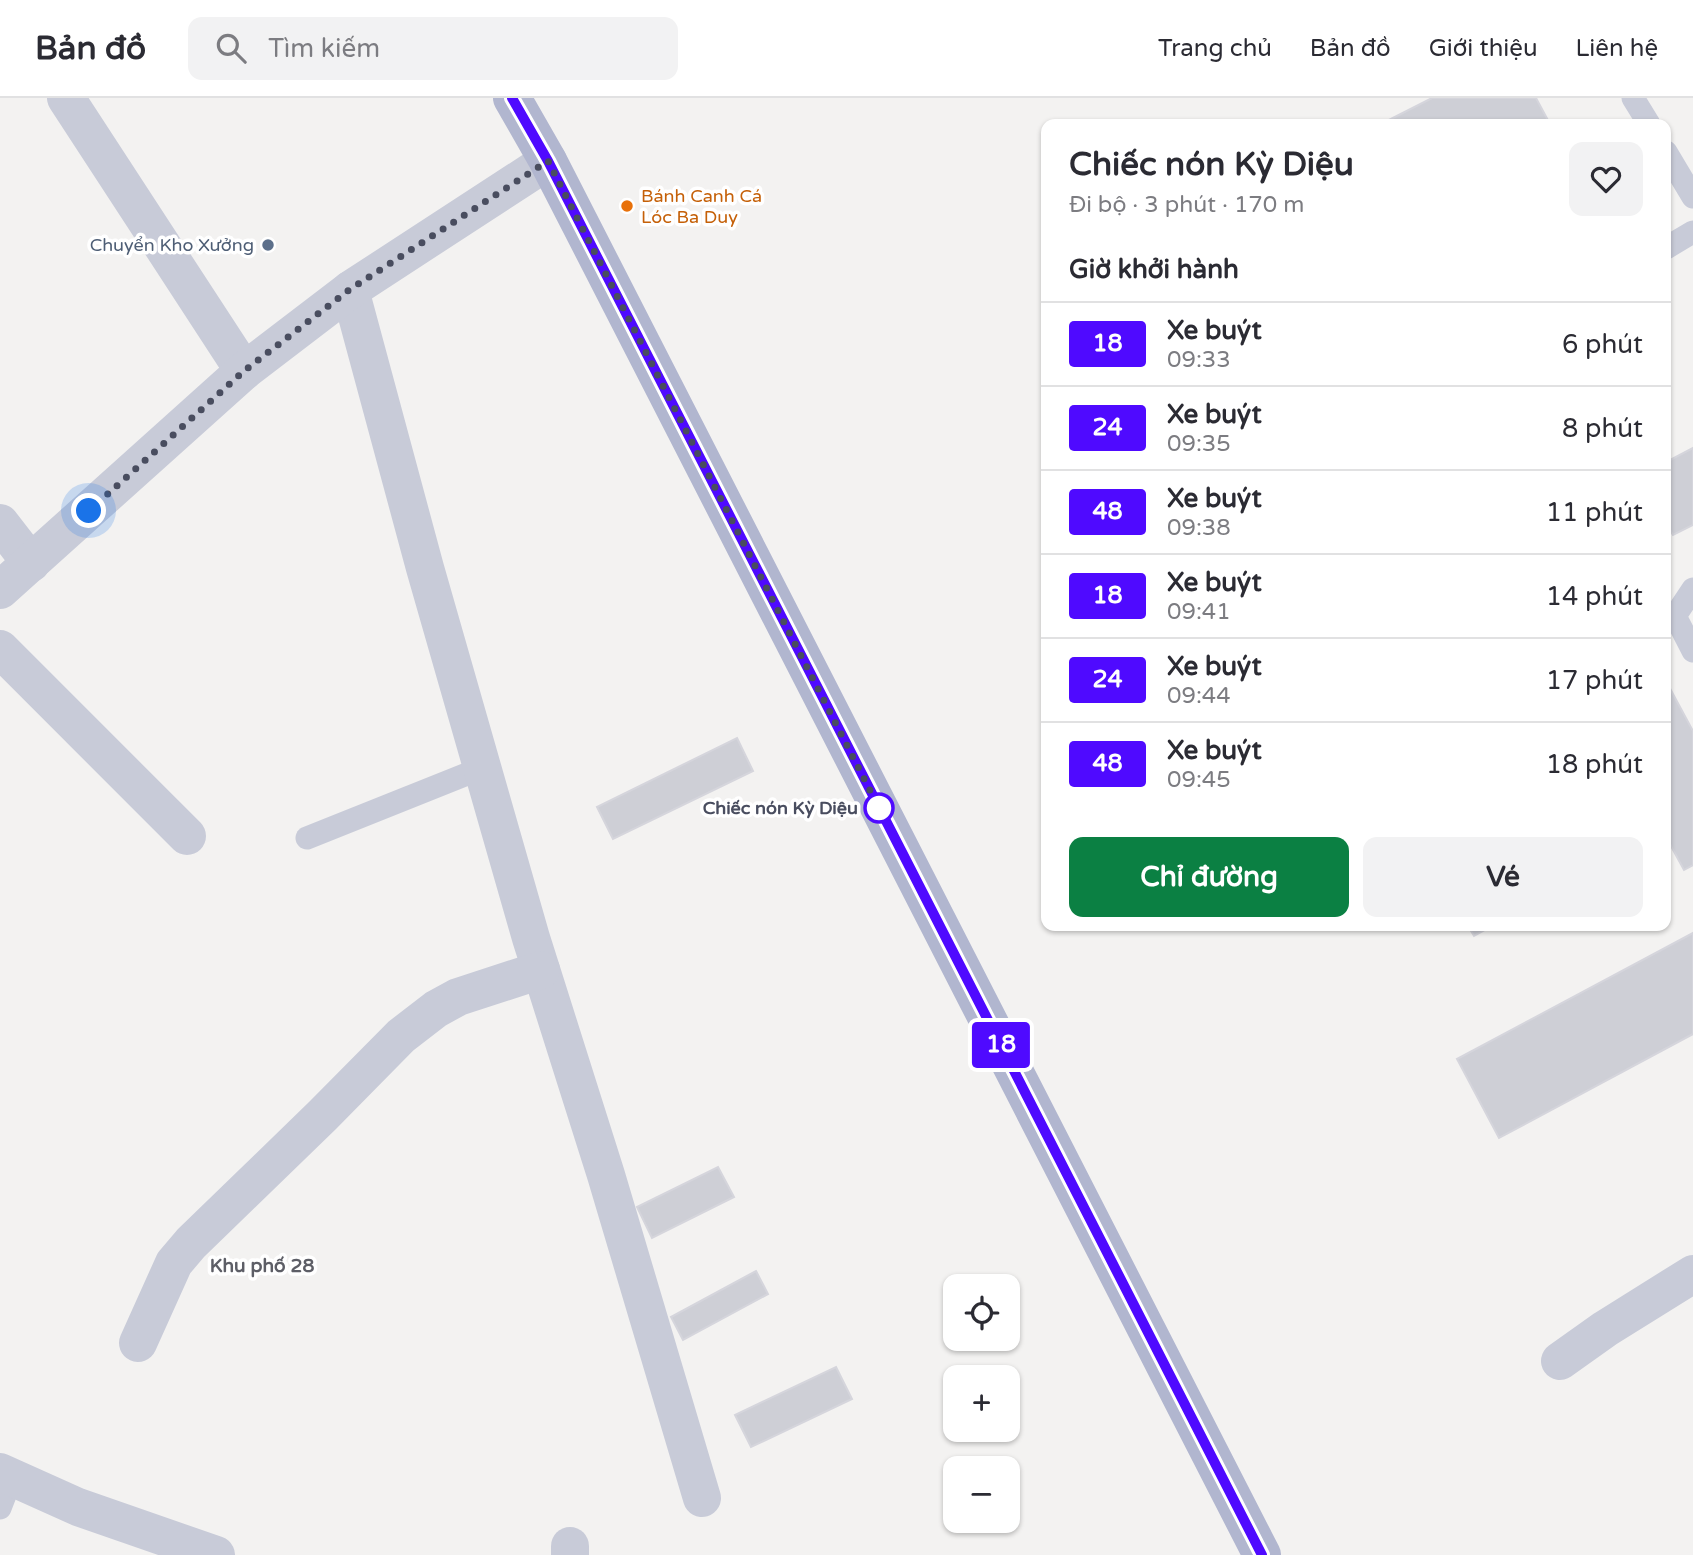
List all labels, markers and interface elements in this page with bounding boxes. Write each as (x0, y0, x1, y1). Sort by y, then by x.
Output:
search box (188, 17, 678, 80)
text: Bản đồ (35, 29, 146, 68)
icon: search (212, 29, 250, 67)
text: Tìm kiếm (268, 33, 380, 64)
text: Trang chủ (1158, 34, 1272, 63)
text: Bản đồ (1310, 34, 1391, 63)
text: Giới thiệu (1429, 34, 1538, 63)
text: Liên hệ (1576, 34, 1658, 63)
button: heart (1569, 142, 1643, 216)
text: Chiếc nón Kỳ Diệu (1069, 145, 1354, 184)
place label: Bánh Canh Cá Lóc Ba Duy (641, 185, 762, 228)
text: Đi bộ · 3 phút · 170 m (1069, 191, 1304, 219)
marker: Bánh Canh Cá Lóc Ba Duy (619, 198, 635, 214)
place label: Chuyển Kho Xưởng (90, 234, 254, 256)
marker: Chuyển Kho Xưởng (260, 237, 276, 253)
text: Giờ khởi hành (1069, 254, 1239, 285)
text: Xe buýt (1167, 315, 1262, 346)
text: 18 (1092, 329, 1123, 358)
text: 6 phút (1562, 329, 1643, 360)
text: 09:33 (1167, 346, 1231, 374)
text: Xe buýt (1167, 399, 1262, 430)
text: 24 (1092, 413, 1123, 442)
text: 8 phút (1562, 413, 1643, 444)
text: 09:35 (1167, 430, 1231, 458)
text: Xe buýt (1167, 483, 1262, 514)
your location (71, 493, 106, 528)
text: 48 (1092, 497, 1123, 526)
text: 11 phút (1546, 497, 1643, 528)
text: 09:38 (1167, 514, 1231, 542)
text: Xe buýt (1167, 567, 1262, 598)
text: 18 (1092, 581, 1123, 610)
text: 14 phút (1546, 581, 1643, 612)
text: 09:41 (1167, 598, 1231, 626)
text: Xe buýt (1167, 651, 1262, 682)
text: 24 (1092, 665, 1123, 694)
text: 17 phút (1546, 665, 1643, 696)
text: 09:44 (1167, 682, 1231, 710)
text: Xe buýt (1167, 735, 1262, 766)
text: 48 (1092, 749, 1123, 778)
text: 18 phút (1546, 749, 1643, 780)
text: 09:45 (1167, 766, 1231, 794)
marker: Chiếc nón Kỳ Diệu (864, 793, 894, 823)
place label: Chiếc nón Kỳ Diệu (703, 797, 858, 819)
button: Chỉ đường (1069, 837, 1349, 917)
button: Vé (1363, 837, 1643, 917)
line badge: 18 (970, 1022, 1032, 1068)
text: 18 (986, 1030, 1016, 1059)
district label: Khu phố 28 (210, 1255, 314, 1278)
map controls (943, 1274, 1020, 1533)
button: locate (943, 1274, 1020, 1351)
button: + (943, 1365, 1020, 1442)
button: − (943, 1456, 1020, 1533)

